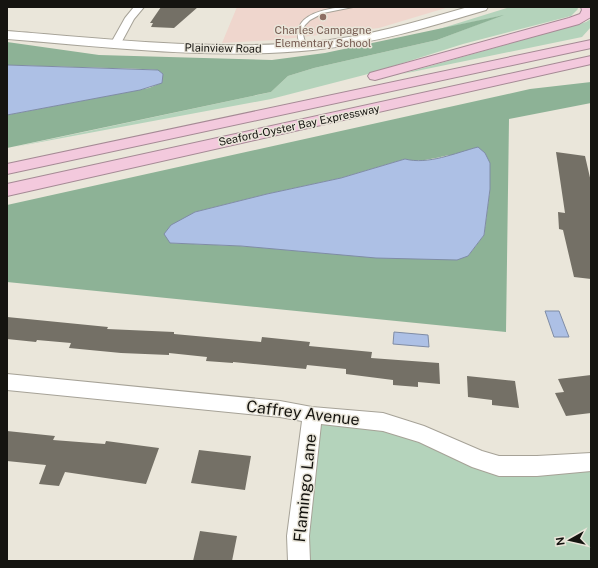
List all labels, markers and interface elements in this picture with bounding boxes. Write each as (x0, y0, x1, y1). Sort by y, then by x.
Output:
marker: Charles Campagne Elementary School (318, 12, 328, 22)
place label: Charles Campagne Elementary School (275, 24, 371, 49)
street label: Plainview Road (184, 41, 262, 55)
street label: Seaford-Oyster Bay Expressway (217, 102, 381, 148)
street label: Caffrey Avenue (245, 397, 361, 429)
street label: Flamingo Lane (290, 433, 320, 543)
north arrow (550, 520, 590, 560)
text: N (554, 536, 567, 546)

